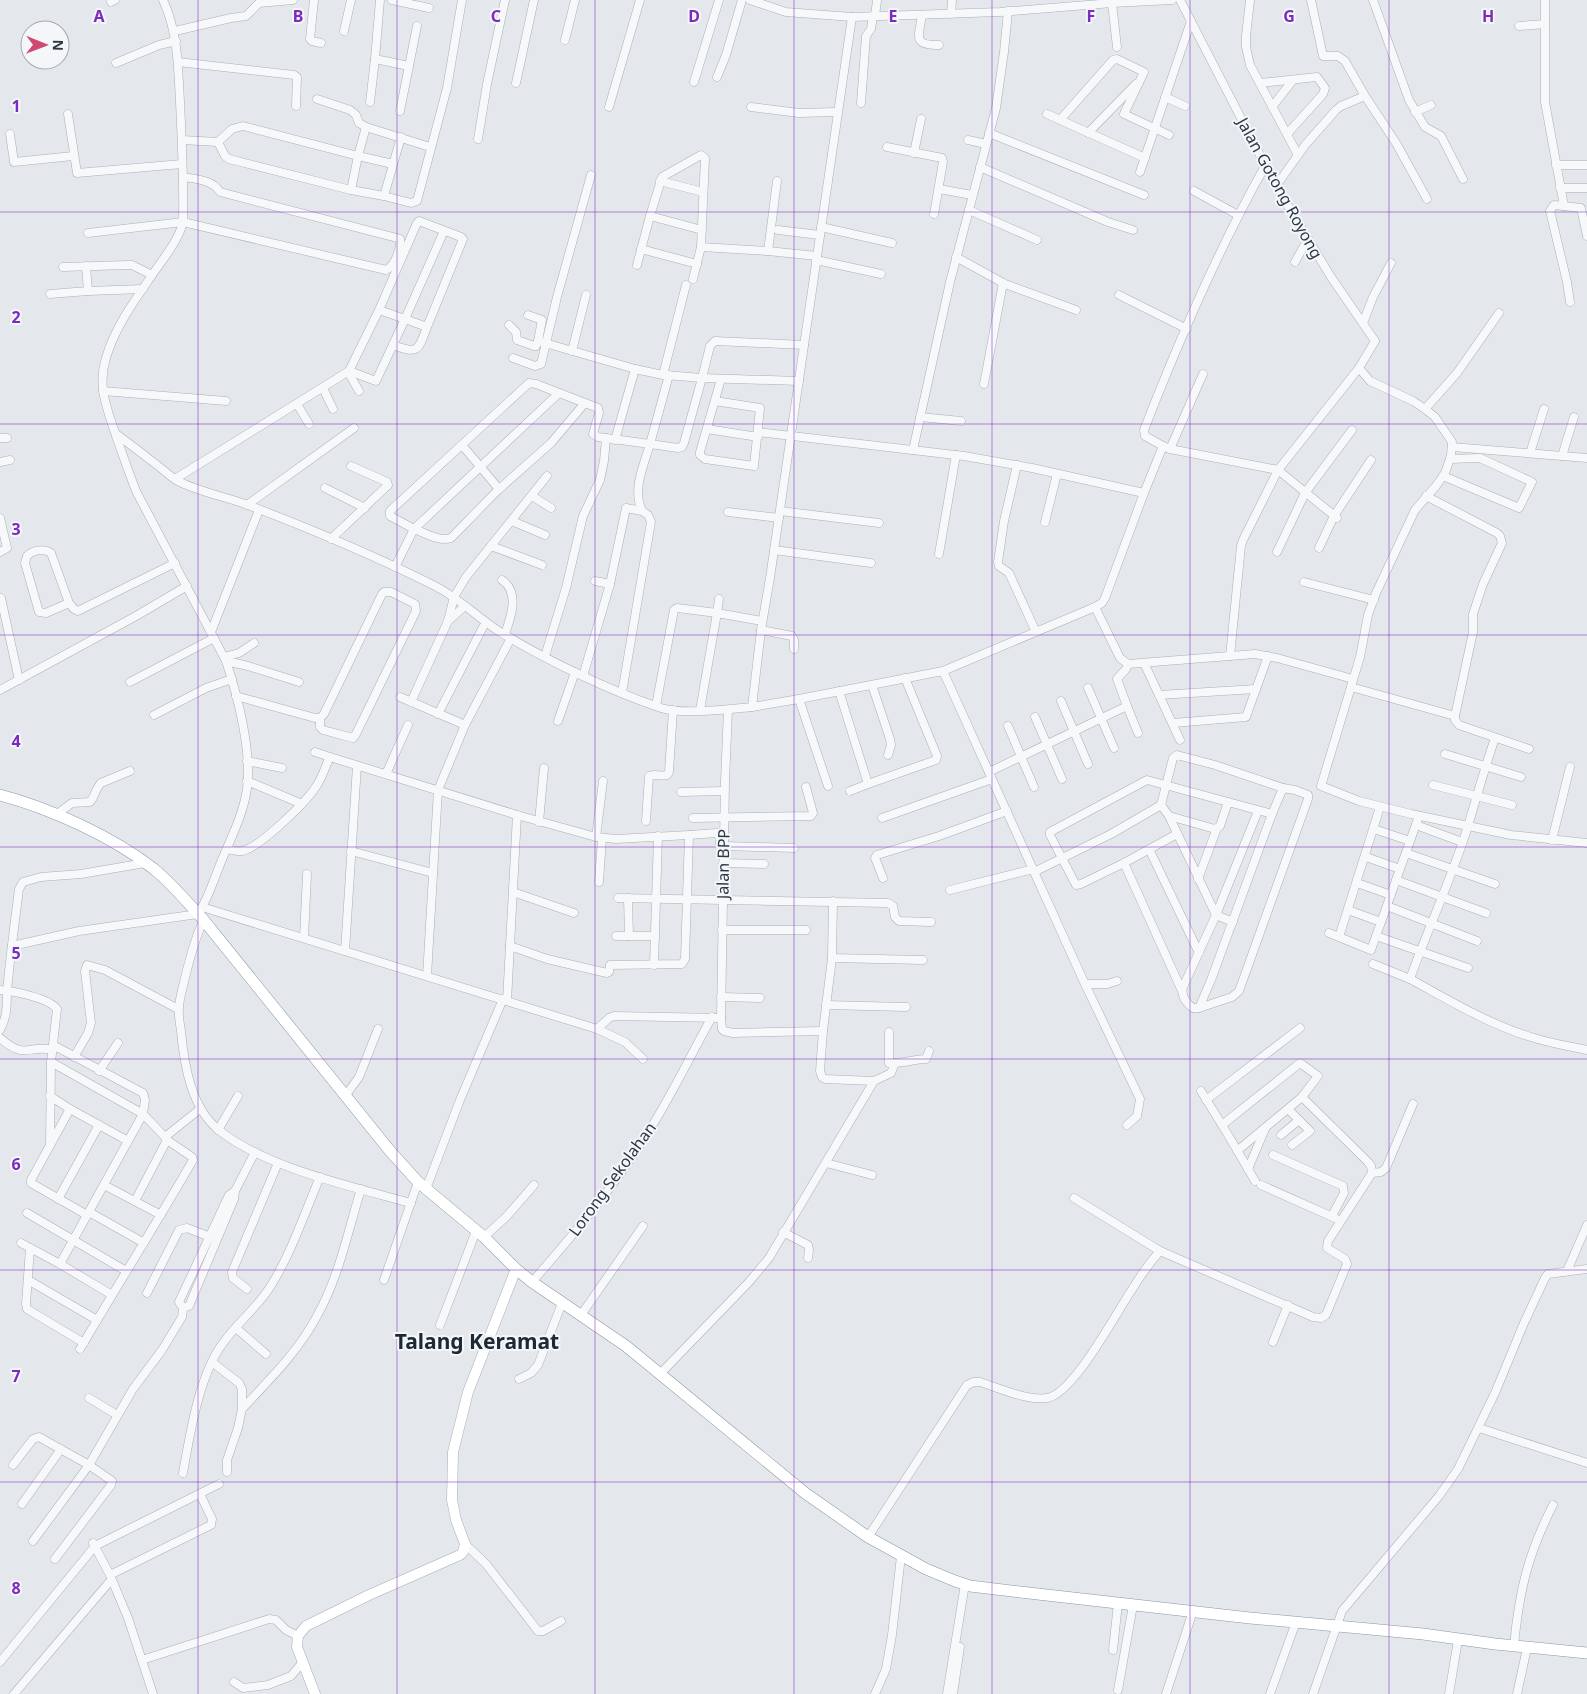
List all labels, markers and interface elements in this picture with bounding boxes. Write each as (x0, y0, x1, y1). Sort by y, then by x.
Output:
text: A (93, 5, 105, 27)
text: B (293, 5, 303, 27)
text: C (491, 5, 501, 27)
text: D (688, 5, 700, 27)
text: E (889, 5, 898, 27)
text: F (1087, 5, 1095, 27)
text: G (1283, 5, 1295, 27)
text: H (1482, 5, 1494, 27)
north arrow (20, 20, 70, 70)
text: N (49, 39, 68, 51)
text: 1 (11, 95, 21, 117)
street label: Jalan Gotong Royong (1231, 112, 1328, 262)
text: 2 (11, 306, 21, 328)
text: 3 (11, 518, 21, 540)
text: 4 (11, 730, 21, 752)
street label: Jalan BPP (711, 829, 735, 901)
text: 5 (11, 942, 21, 964)
street label: Lorong Sekolahan (563, 1118, 661, 1240)
text: 6 (11, 1153, 21, 1175)
district label: Talang Keramat (395, 1327, 559, 1355)
text: 7 (11, 1365, 21, 1387)
text: 8 (11, 1577, 21, 1599)

